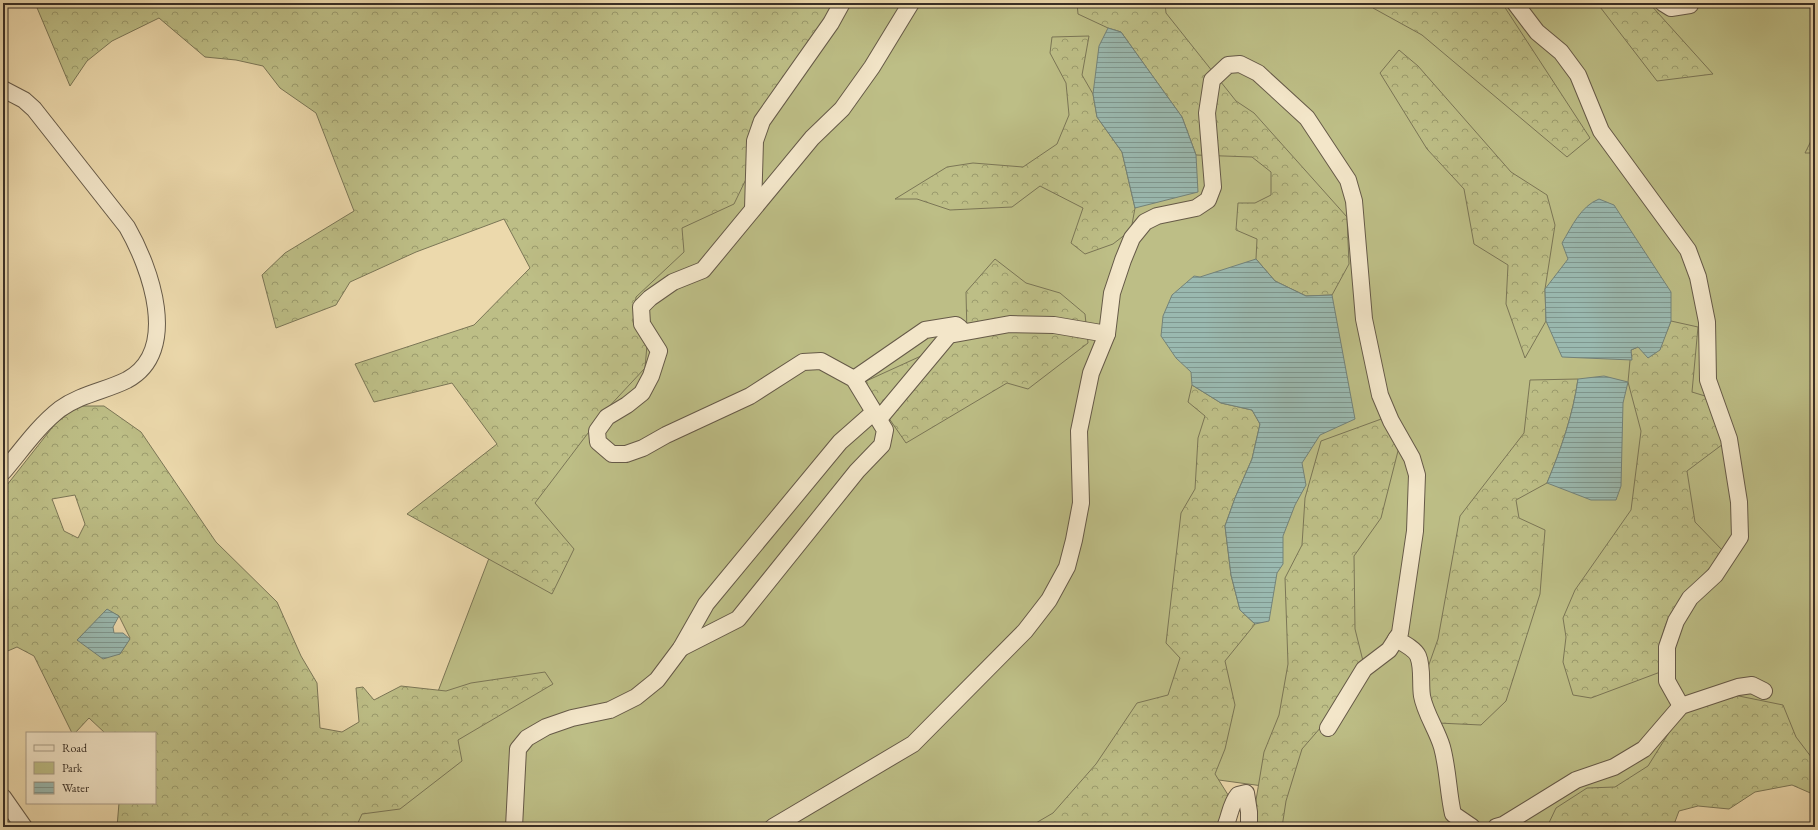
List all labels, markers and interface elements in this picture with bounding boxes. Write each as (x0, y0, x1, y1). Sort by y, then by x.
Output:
legend (26, 732, 156, 804)
text: Road (62, 740, 88, 756)
text: Park (62, 760, 83, 776)
text: Water (62, 780, 89, 796)

